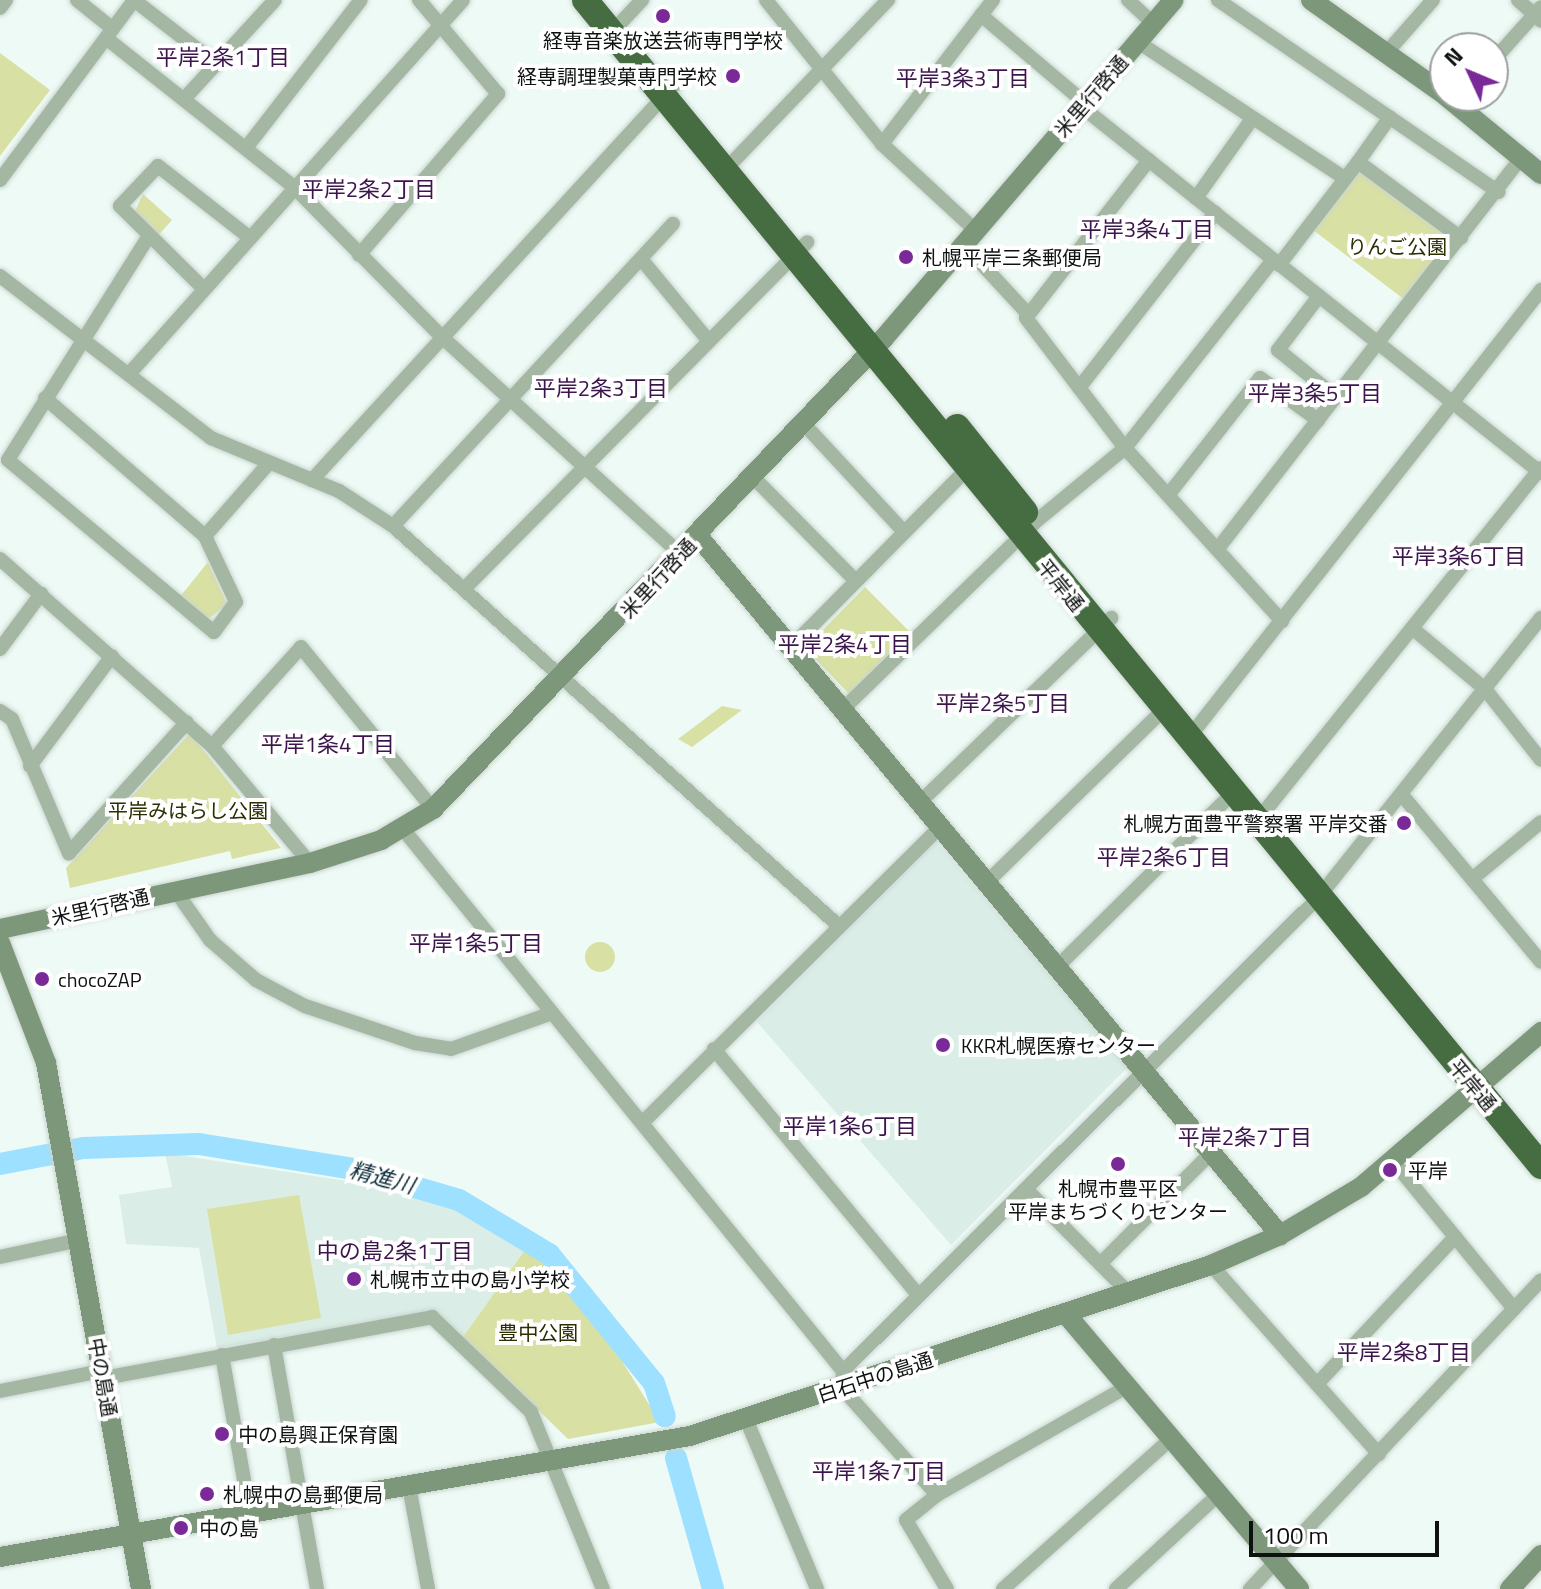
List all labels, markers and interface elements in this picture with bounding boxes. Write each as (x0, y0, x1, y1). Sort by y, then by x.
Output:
marker: 経専音楽放送芸術専門学校 (654, 7, 672, 25)
place label: 経専音楽放送芸術専門学校 (543, 28, 783, 52)
north arrow (1429, 32, 1509, 112)
text: N (1436, 39, 1471, 74)
district label: 平岸2条1丁目 (156, 45, 290, 71)
street label: 米里行啓通 (1049, 50, 1133, 142)
place label: 経専調理製菓専門学校 (517, 64, 717, 88)
district label: 平岸3条3丁目 (896, 66, 1030, 92)
marker: 経専調理製菓専門学校 (724, 67, 742, 85)
district label: 平岸2条2丁目 (302, 177, 436, 203)
district label: 平岸3条4丁目 (1080, 217, 1214, 243)
park label: りんご公園 (1347, 234, 1447, 258)
place label: 札幌平岸三条郵便局 (922, 245, 1102, 269)
marker: 札幌平岸三条郵便局 (897, 248, 915, 266)
district label: 平岸2条3丁目 (534, 376, 668, 402)
district label: 平岸3条5丁目 (1248, 381, 1382, 407)
street label: 米里行啓通 (615, 533, 701, 623)
district label: 平岸3条6丁目 (1392, 544, 1526, 570)
street label: 平岸通 (1033, 554, 1089, 616)
district label: 平岸2条4丁目 (778, 632, 912, 658)
district label: 平岸2条5丁目 (936, 691, 1070, 717)
district label: 平岸1条4丁目 (261, 732, 395, 758)
park label: 平岸みはらし公園 (108, 798, 268, 822)
place label: 札幌方面豊平警察署 平岸交番 (1124, 811, 1388, 835)
marker: 札幌方面豊平警察署 平岸交番 (1395, 814, 1413, 832)
district label: 平岸2条6丁目 (1097, 845, 1231, 871)
street label: 米里行啓通 (49, 884, 151, 930)
district label: 平岸1条5丁目 (409, 931, 543, 957)
place label: chocoZAP (58, 967, 142, 991)
marker: chocoZAP (33, 970, 51, 988)
place label: KKR札幌医療センター (961, 1033, 1156, 1057)
marker: KKR札幌医療センター (932, 1034, 954, 1056)
street label: 平岸通 (1445, 1054, 1501, 1116)
district label: 平岸1条6丁目 (783, 1114, 917, 1140)
district label: 平岸2条7丁目 (1178, 1125, 1312, 1151)
marker: 札幌市豊平区 平岸まちづくりセンター (1109, 1155, 1127, 1173)
water label: 精進川 (347, 1157, 417, 1199)
place label: 平岸 (1408, 1158, 1448, 1182)
marker: 平岸 (1379, 1159, 1401, 1181)
place label: 札幌市豊平区 平岸まちづくりセンター (1008, 1176, 1228, 1223)
district label: 中の島2条1丁目 (317, 1239, 473, 1265)
place label: 札幌市立中の島小学校 (370, 1267, 570, 1291)
marker: 札幌市立中の島小学校 (345, 1270, 363, 1288)
park label: 豊中公園 (498, 1320, 578, 1344)
street label: 中の島通 (84, 1336, 122, 1418)
district label: 平岸2条8丁目 (1337, 1340, 1471, 1366)
street label: 白石中の島通 (814, 1347, 936, 1407)
place label: 中の島興正保育園 (238, 1422, 398, 1446)
marker: 中の島興正保育園 (213, 1425, 231, 1443)
district label: 平岸1条7丁目 (812, 1459, 946, 1485)
place label: 札幌中の島郵便局 (223, 1482, 383, 1506)
marker: 札幌中の島郵便局 (198, 1485, 216, 1503)
scale bar (1253, 1505, 1443, 1555)
place label: 中の島 (199, 1516, 259, 1540)
marker: 中の島 (170, 1517, 192, 1539)
text: 100 m (1263, 1517, 1329, 1553)

